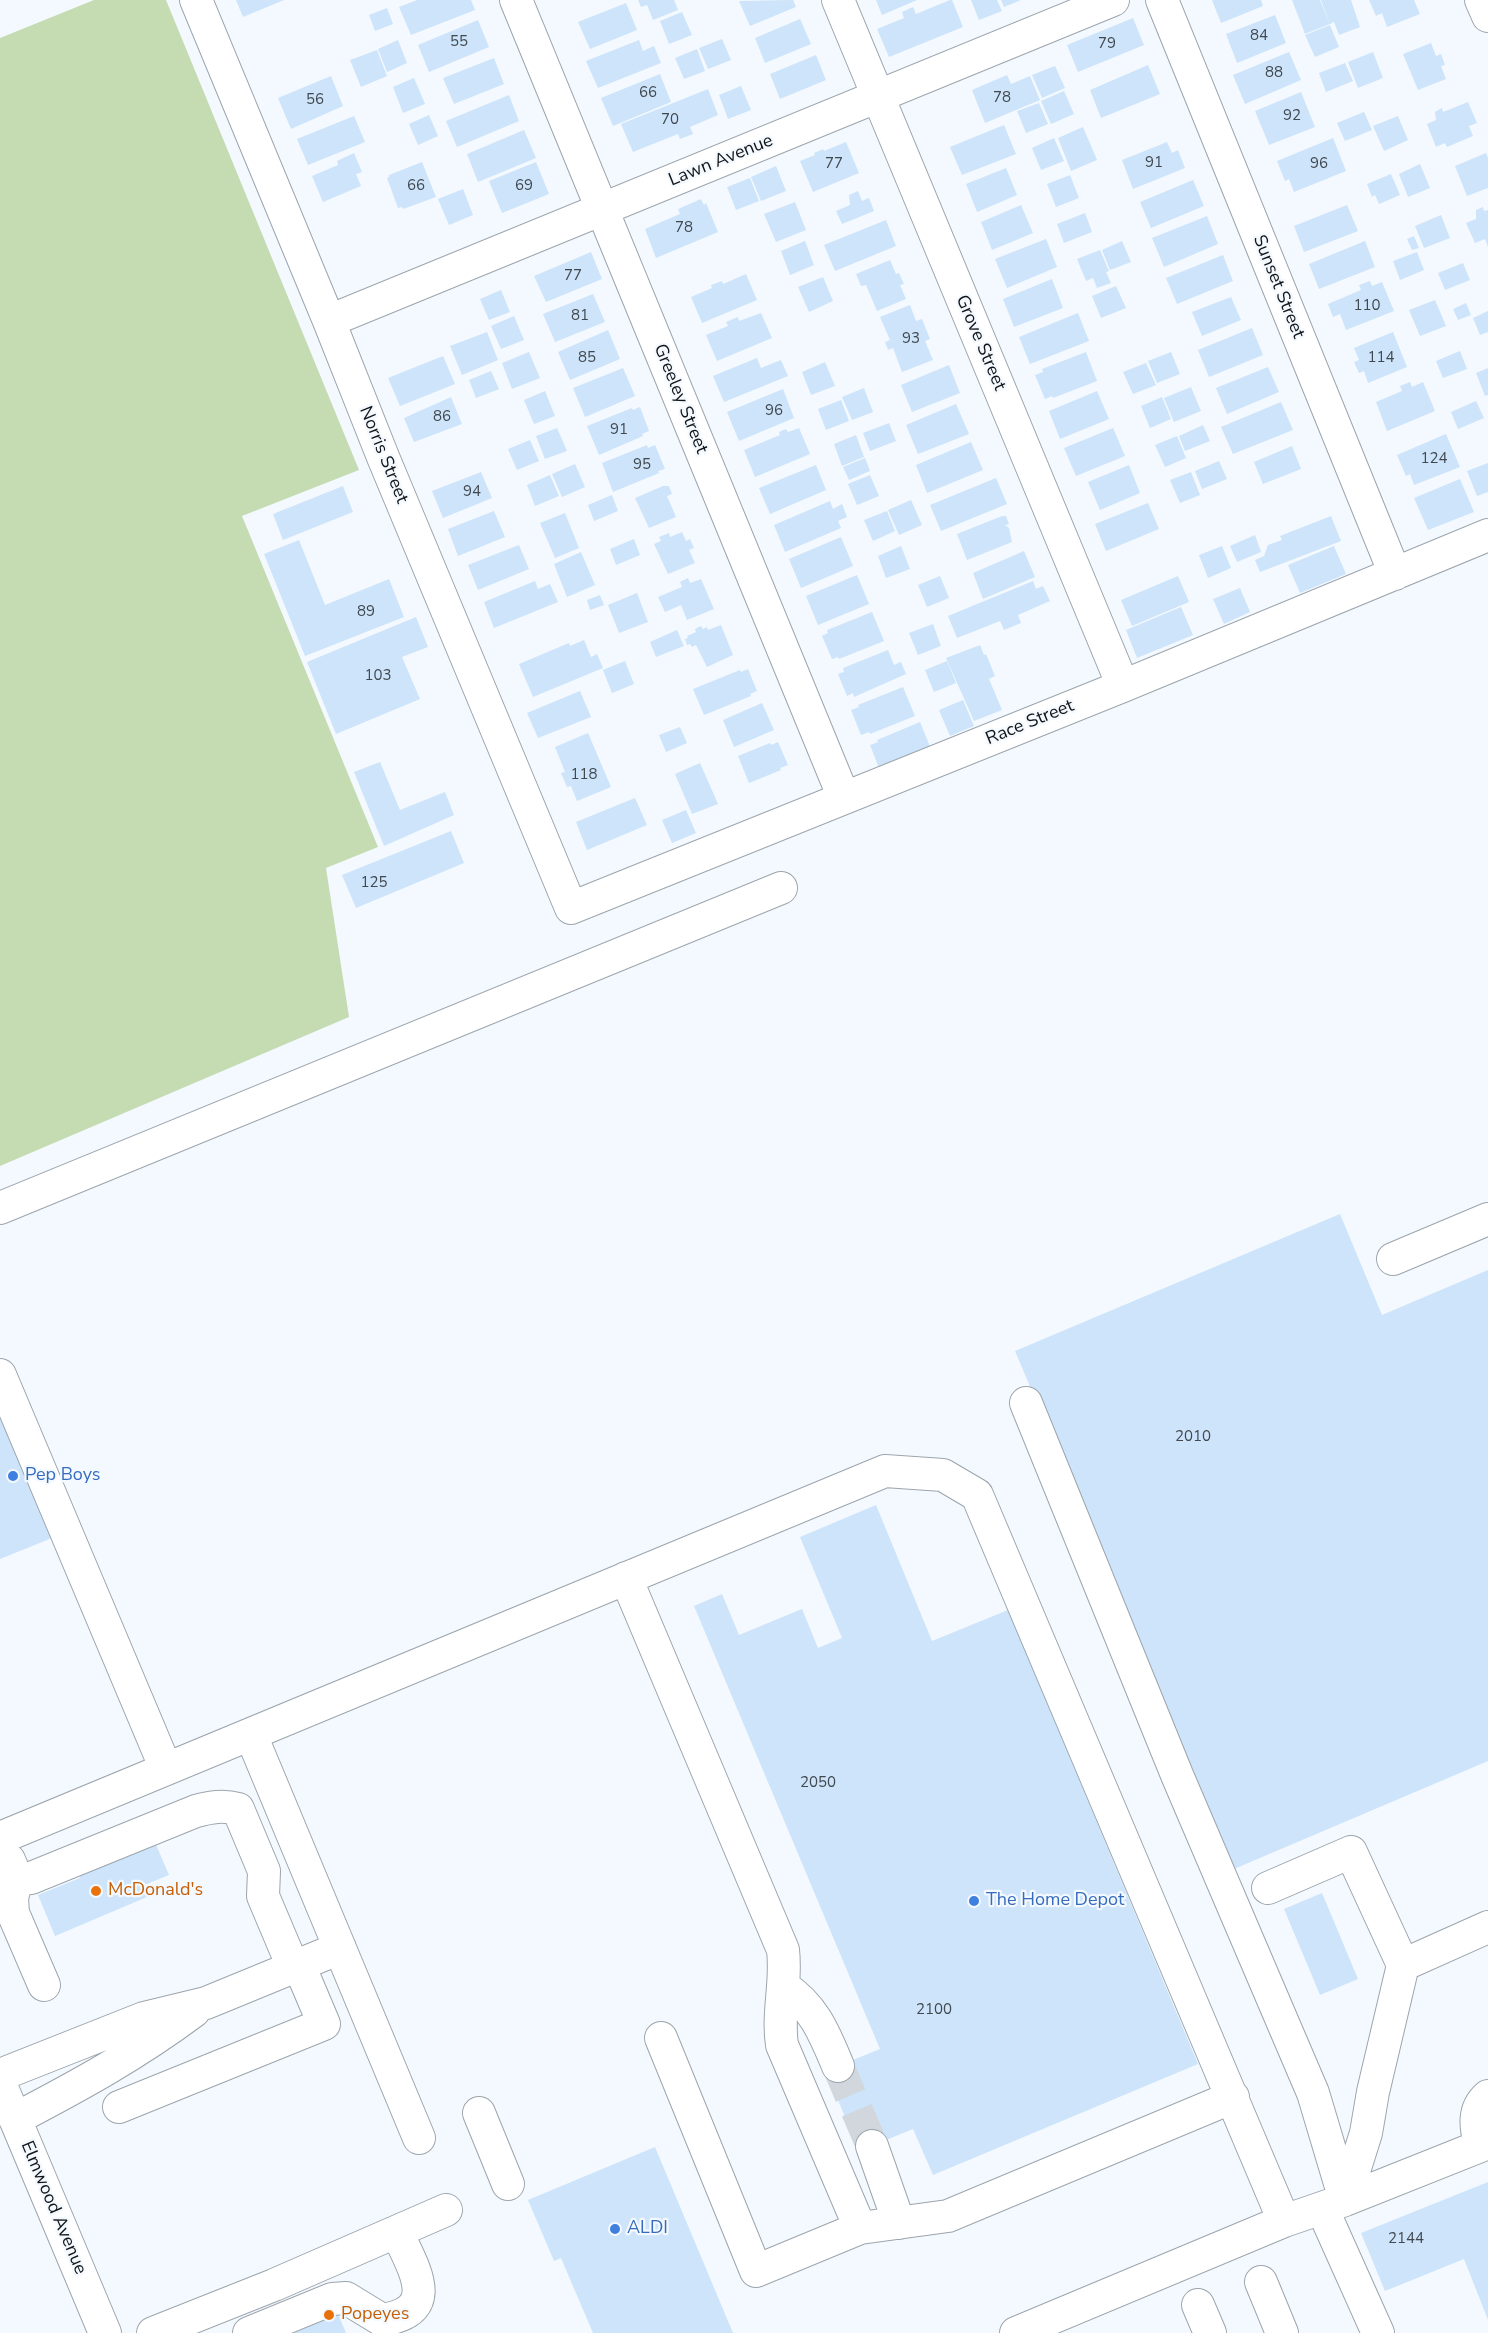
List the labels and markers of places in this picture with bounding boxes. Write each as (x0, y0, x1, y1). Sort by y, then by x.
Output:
place label: Pep Boys (25, 1465, 100, 1487)
marker: Pep Boys (6, 1469, 20, 1483)
place label: McDonald's (108, 1880, 203, 1902)
marker: McDonald's (89, 1884, 103, 1898)
place label: The Home Depot (986, 1890, 1124, 1912)
marker: The Home Depot (967, 1894, 981, 1908)
place label: ALDI (627, 2218, 668, 2240)
marker: ALDI (608, 2222, 622, 2236)
place label: Popeyes (341, 2304, 409, 2326)
marker: Popeyes (322, 2308, 336, 2322)

